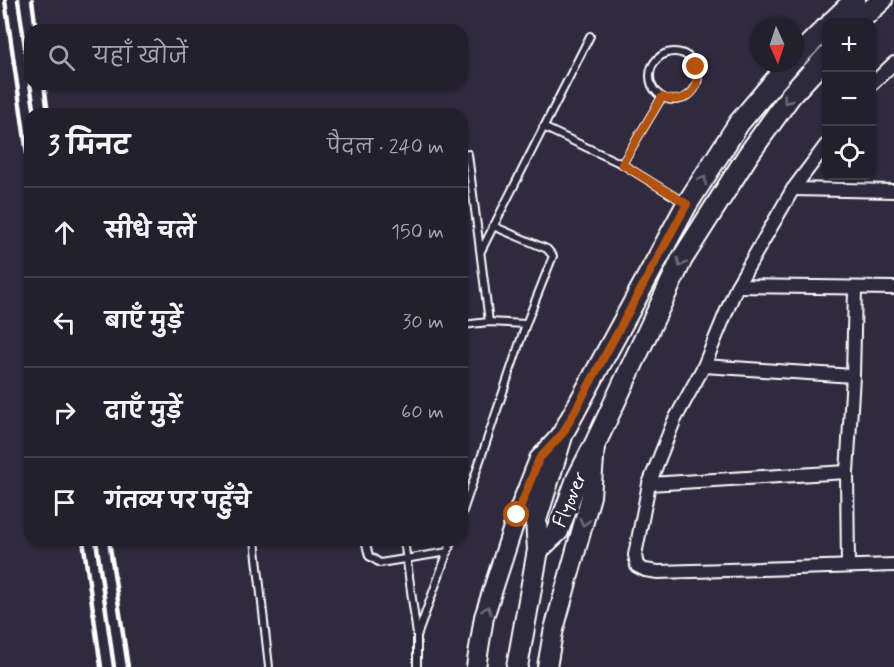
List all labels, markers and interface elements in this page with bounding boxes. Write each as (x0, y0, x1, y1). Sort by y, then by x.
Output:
north arrow (750, 18, 804, 72)
map controls (822, 18, 876, 180)
button: + (822, 18, 876, 72)
search box (24, 24, 468, 90)
icon: search (45, 41, 78, 74)
text: यहाँ खोजें (93, 43, 188, 71)
route end (682, 53, 708, 79)
button: − (822, 72, 876, 126)
one-way arrow (784, 93, 795, 104)
button: locate (822, 126, 876, 180)
text: 3 मिनट (48, 130, 130, 164)
text: पैदल · 240 m (327, 134, 444, 161)
one-way arrow (695, 176, 707, 186)
icon: ahead (48, 216, 81, 249)
text: सीधे चलें (105, 218, 195, 246)
text: 150 m (391, 219, 444, 246)
one-way arrow (677, 257, 688, 267)
icon: left (48, 306, 81, 339)
text: बाएँ मुड़ें (105, 308, 183, 336)
text: 30 m (402, 309, 444, 336)
icon: right (48, 396, 81, 429)
text: दाएँ मुड़ें (105, 398, 182, 426)
text: 60 m (401, 399, 444, 426)
street label: Flyover (547, 467, 594, 532)
icon: arrive (48, 486, 81, 519)
text: गंतव्य पर पहुँचे (105, 488, 251, 516)
route start (503, 501, 529, 527)
one-way arrow (578, 517, 591, 527)
one-way arrow (480, 605, 492, 616)

